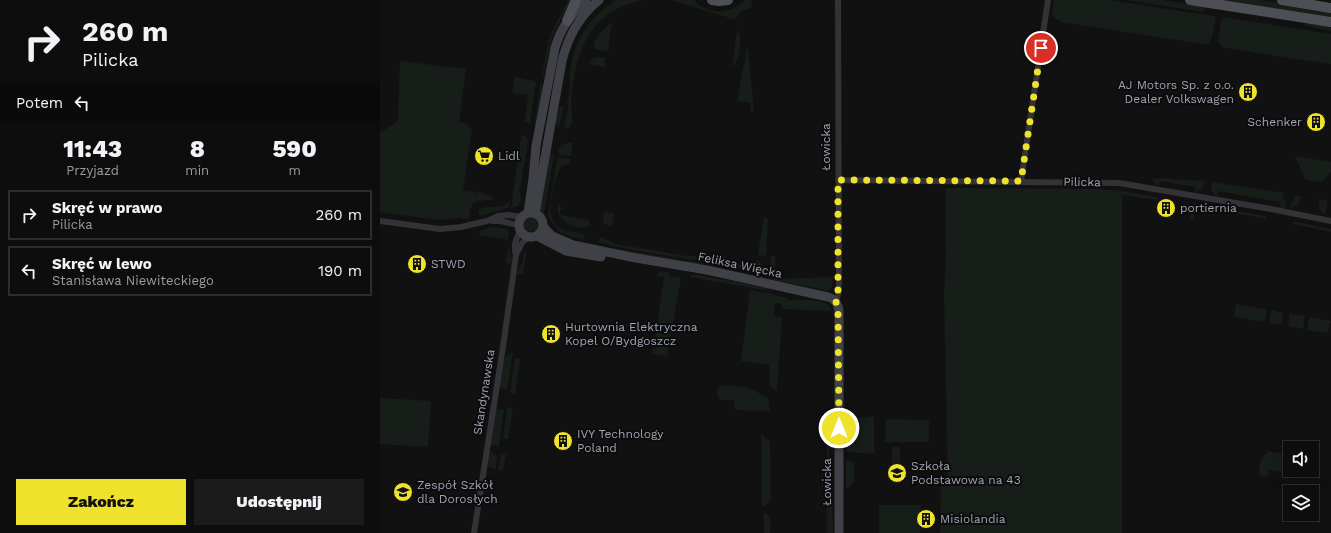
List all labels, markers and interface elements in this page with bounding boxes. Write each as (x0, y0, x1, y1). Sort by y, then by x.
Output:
text: 260 m (82, 15, 168, 48)
icon: right (16, 16, 68, 68)
pin (1024, 31, 1058, 65)
icon: arrive (1030, 37, 1052, 59)
text: Pilicka (82, 49, 138, 70)
place label: AJ Motors Sp. z o.o. Dealer Volkswagen (1118, 78, 1234, 106)
building icon: AJ Motors Sp. z o.o. Dealer Volkswagen (1237, 81, 1259, 103)
icon: left (71, 92, 93, 114)
text: Potem (16, 94, 63, 112)
building icon: Schenker (1305, 111, 1327, 133)
place label: Schenker (1247, 115, 1302, 129)
street label: Łowicka (819, 123, 833, 171)
text: 11:43 (63, 135, 122, 163)
text: 8 (190, 135, 205, 163)
text: 590 (272, 135, 317, 163)
supermarket icon: Lidl (473, 145, 495, 167)
place label: Lidl (498, 149, 520, 163)
text: Przyjazd (66, 163, 119, 178)
text: min (185, 163, 209, 178)
text: m (288, 163, 301, 178)
street label: Pilicka (1063, 175, 1101, 189)
building icon: portiernia (1155, 197, 1177, 219)
text: Skręć w prawo (52, 199, 162, 217)
place label: portiernia (1180, 201, 1237, 215)
icon: right (18, 204, 40, 226)
text: 260 m (315, 206, 362, 224)
text: Pilicka (52, 217, 93, 232)
street label: Feliksa Więcka (697, 249, 784, 281)
building icon: STWD (406, 253, 428, 275)
text: Skręć w lewo (52, 255, 152, 273)
place label: STWD (431, 257, 466, 271)
icon: left (18, 260, 40, 282)
text: 190 m (318, 262, 362, 280)
text: Stanisława Niewiteckiego (52, 273, 214, 288)
place label: Hurtownia Elektryczna Kopel O/Bydgoszcz (565, 320, 698, 348)
building icon: Hurtownia Elektryczna Kopel O/Bydgoszcz (540, 323, 562, 345)
street label: Skandynawska (470, 348, 498, 436)
position arrow (818, 407, 860, 449)
place label: IVY Technology Poland (577, 427, 664, 455)
building icon: IVY Technology Poland (552, 430, 574, 452)
map controls (1283, 441, 1319, 521)
button: sound (1283, 441, 1319, 477)
street label: Łowicka (820, 458, 834, 506)
place label: Szkoła Podstawowa na 43 (911, 459, 1021, 487)
school or university icon: Szkoła Podstawowa na 43 (886, 462, 908, 484)
place label: Zespół Szkół dla Dorosłych (417, 478, 498, 506)
button: Zakończ (16, 479, 186, 525)
button: Udostępnij (194, 479, 364, 525)
school or university icon: Zespół Szkół dla Dorosłych (392, 481, 414, 503)
button: layers (1283, 485, 1319, 521)
building icon: Misiolandia (915, 508, 937, 530)
place label: Misiolandia (940, 512, 1006, 526)

